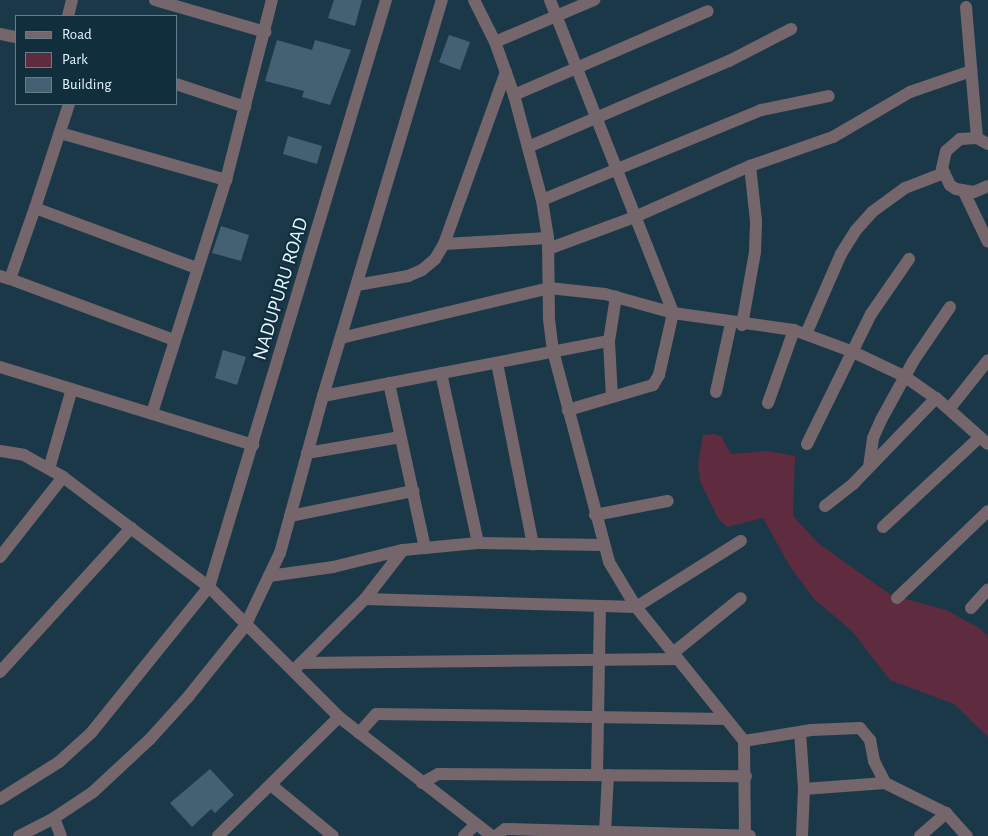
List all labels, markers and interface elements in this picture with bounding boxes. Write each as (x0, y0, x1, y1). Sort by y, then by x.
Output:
legend (15, 15, 178, 105)
text: Road (62, 27, 92, 42)
text: Park (62, 52, 88, 67)
text: Building (62, 77, 112, 92)
street label: NADUPURU ROAD (248, 215, 314, 363)

